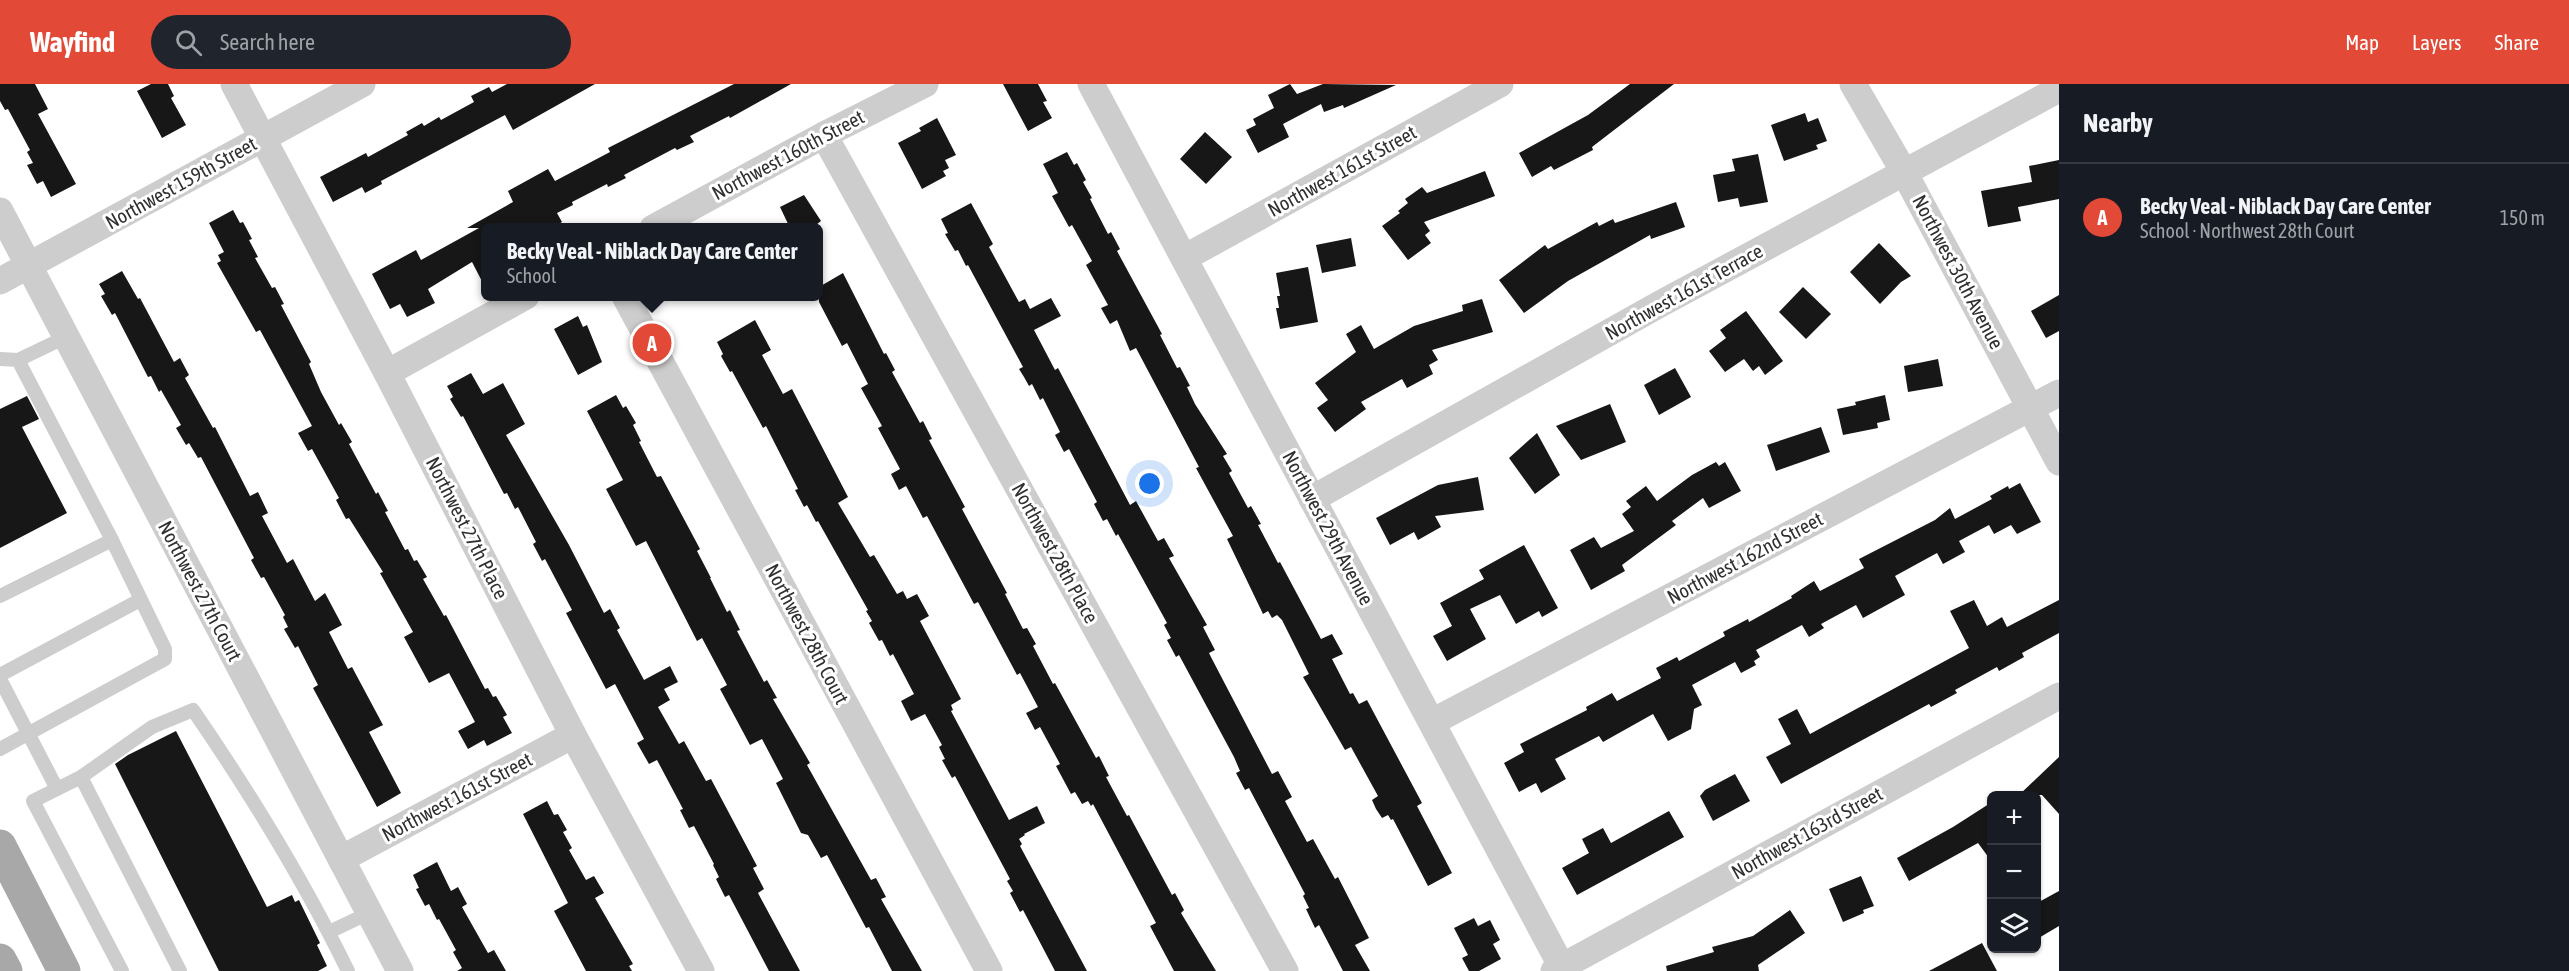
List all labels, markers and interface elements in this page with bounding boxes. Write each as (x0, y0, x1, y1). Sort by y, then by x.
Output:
search box (151, 15, 571, 69)
text: Wayfind (30, 26, 115, 58)
icon: search (172, 26, 205, 59)
text: Search here (220, 29, 315, 55)
text: Map (2345, 30, 2379, 54)
text: Layers (2412, 30, 2462, 54)
text: Share (2495, 30, 2539, 54)
street label: Northwest 160th Street (708, 105, 868, 204)
text: Nearby (2083, 108, 2153, 138)
street label: Northwest 161st Street (1263, 120, 1420, 221)
street label: Northwest 159th Street (101, 131, 260, 234)
street label: Northwest 30th Avenue (1908, 191, 2009, 353)
text: Becky Veal - Niblack Day Care Center (2140, 193, 2431, 219)
text: A (2098, 206, 2107, 229)
text: 150 m (2500, 206, 2545, 229)
text: School · Northwest 28th Court (2140, 219, 2355, 242)
popup (481, 223, 823, 301)
text: Becky Veal - Niblack Day Care Center (507, 238, 797, 264)
street label: Northwest 161st Terrace (1601, 239, 1766, 344)
text: School (507, 264, 556, 287)
pin: A (632, 320, 672, 366)
street label: Northwest 29th Avenue (1278, 447, 1379, 609)
street label: Northwest 27th Place (422, 453, 513, 603)
your location (1135, 469, 1164, 498)
street label: Northwest 28th Place (1007, 479, 1103, 627)
street label: Northwest 162nd Street (1663, 507, 1827, 608)
street label: Northwest 27th Court (154, 517, 247, 665)
street label: Northwest 28th Court (761, 560, 854, 708)
street label: Northwest 161st Street (378, 747, 536, 846)
street label: Northwest 163rd Street (1727, 781, 1886, 884)
map controls (1987, 791, 2041, 953)
button: + (1987, 791, 2041, 845)
button: − (1987, 845, 2041, 899)
button: layers (1987, 899, 2041, 953)

